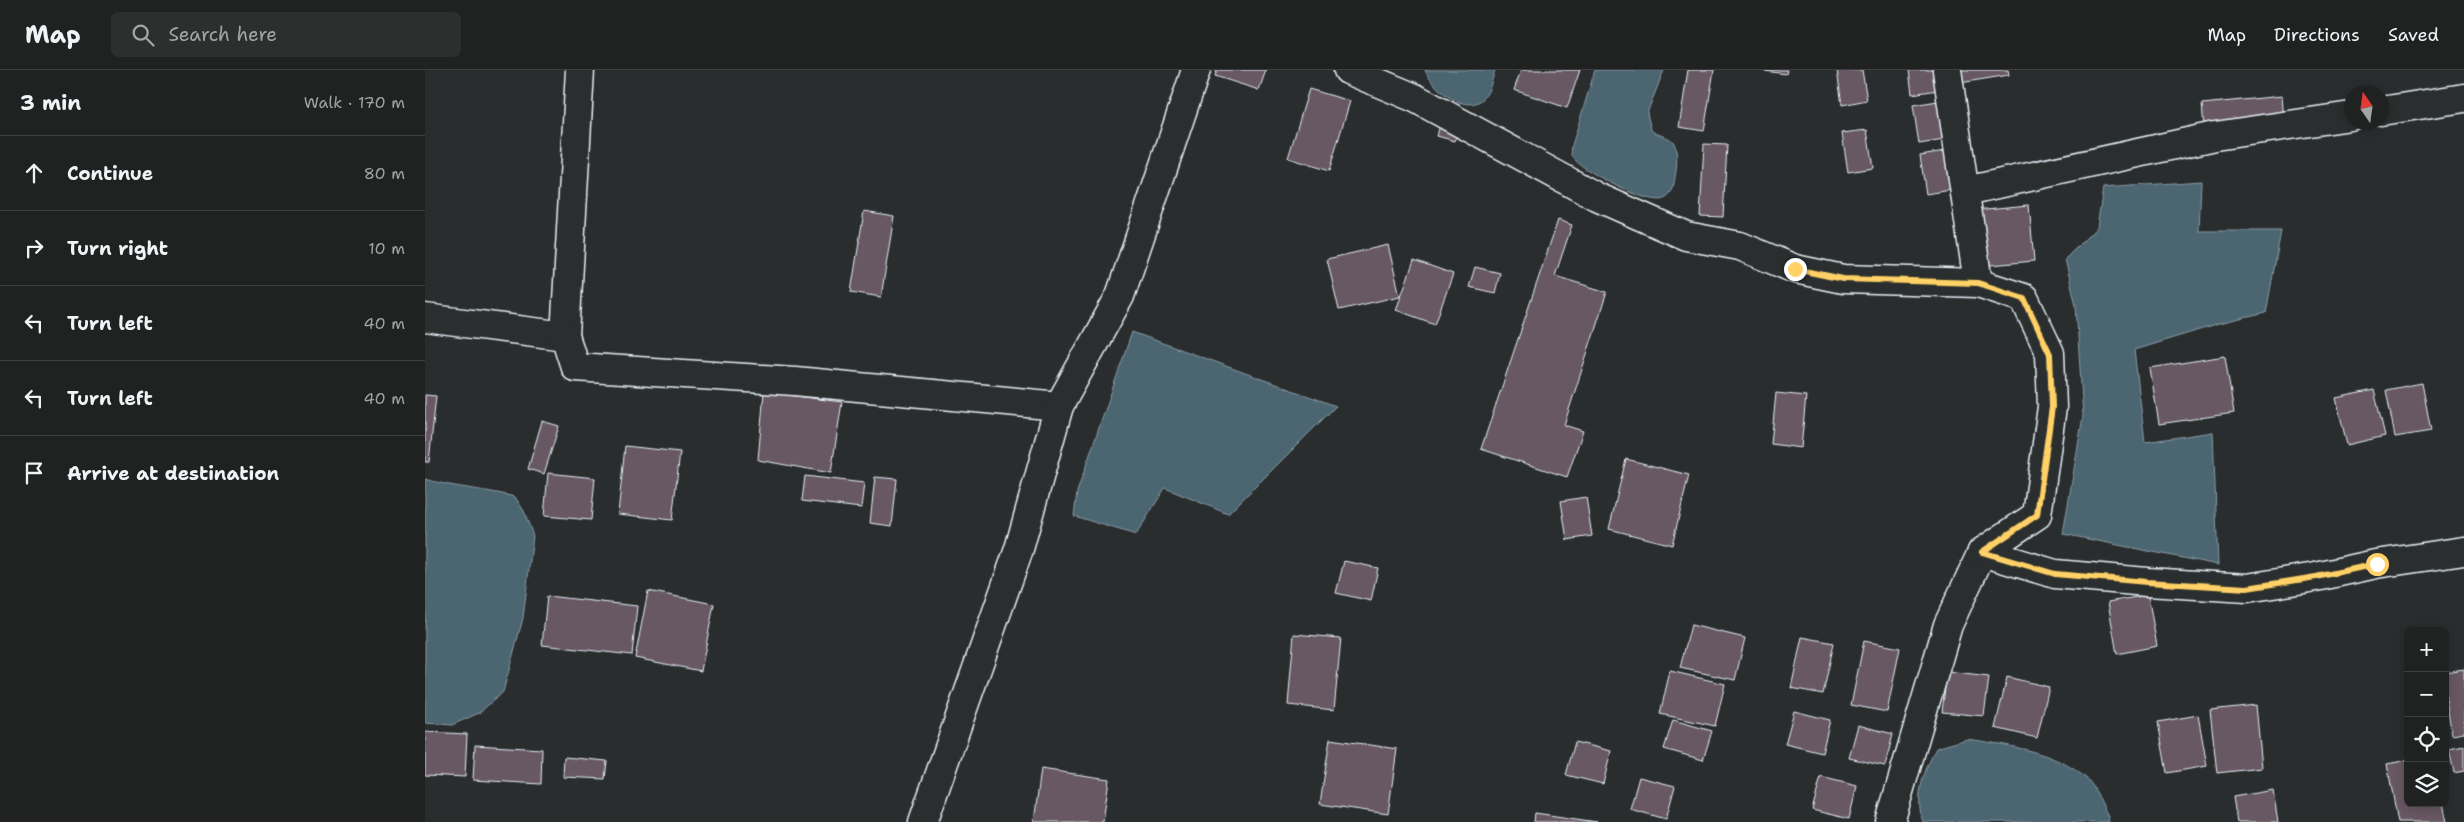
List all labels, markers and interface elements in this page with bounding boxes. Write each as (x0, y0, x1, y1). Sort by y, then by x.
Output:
search box (111, 12, 461, 57)
text: Map (25, 19, 81, 51)
icon: search (129, 21, 157, 49)
text: Search here (169, 22, 277, 47)
text: Map (2208, 23, 2246, 47)
text: Directions (2274, 23, 2360, 47)
text: Saved (2388, 23, 2439, 47)
north arrow (2344, 85, 2389, 130)
text: 3 min (20, 89, 81, 117)
text: Walk · 170 m (304, 92, 405, 113)
icon: ahead (20, 159, 48, 187)
text: Continue (67, 161, 153, 186)
text: 80 m (364, 163, 405, 184)
icon: right (20, 234, 48, 262)
text: Turn right (67, 236, 168, 261)
text: 10 m (368, 238, 405, 259)
route end (1784, 258, 1807, 281)
icon: left (20, 309, 48, 337)
text: Turn left (67, 311, 153, 336)
text: 40 m (363, 313, 405, 334)
icon: left (20, 384, 48, 412)
text: Turn left (67, 386, 153, 411)
text: 40 m (363, 388, 405, 409)
icon: arrive (20, 459, 48, 487)
text: Arrive at destination (67, 461, 279, 486)
route start (2366, 553, 2389, 576)
map controls (2404, 627, 2449, 807)
button: + (2404, 627, 2449, 672)
button: − (2404, 672, 2449, 717)
button: locate (2404, 717, 2449, 762)
button: layers (2404, 762, 2449, 807)

